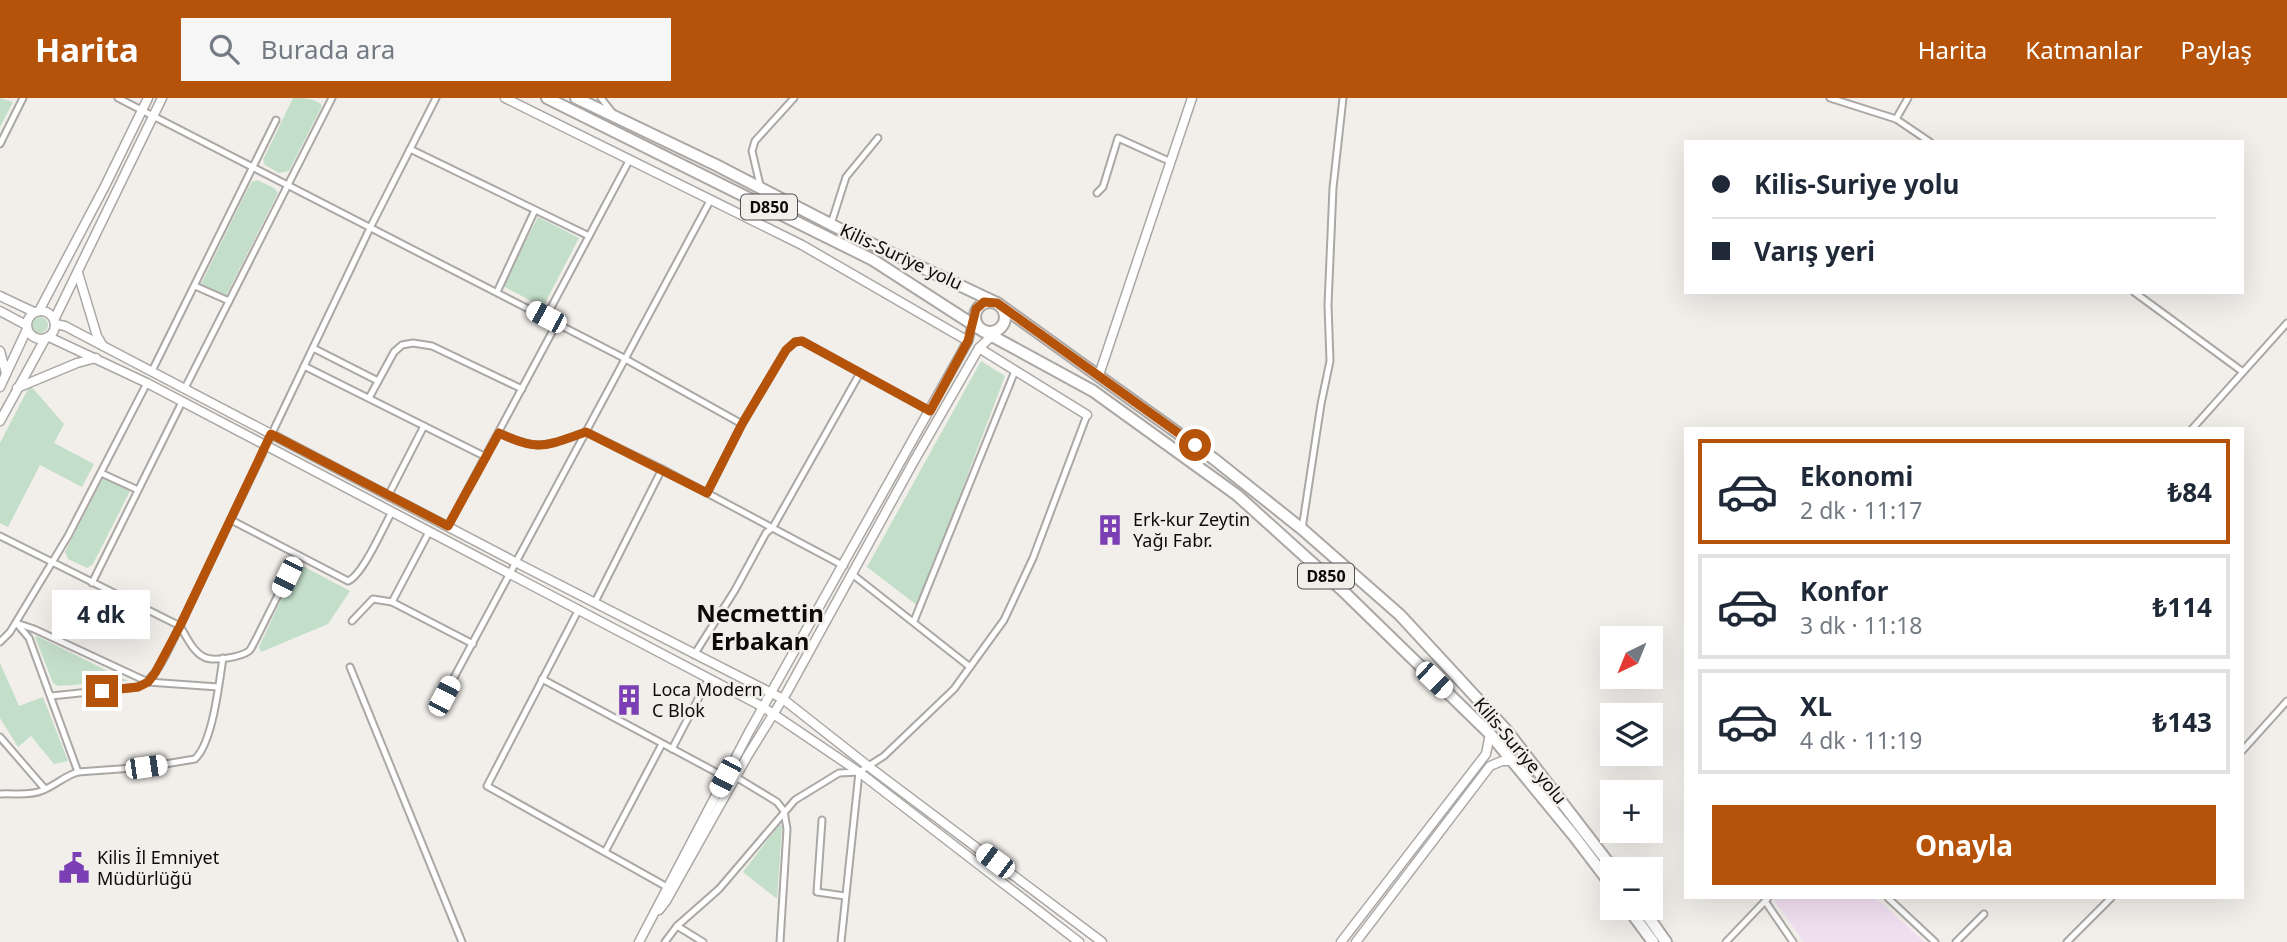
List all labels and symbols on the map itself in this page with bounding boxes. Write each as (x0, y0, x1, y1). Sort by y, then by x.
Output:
road number: D850 (741, 194, 797, 220)
street label: Kilis-Suriye yolu (836, 217, 967, 295)
car (523, 298, 570, 336)
route start (1179, 429, 1211, 461)
place label: Erk-kur Zeytin Yağı Fabr. (1133, 507, 1250, 552)
building icon: Erk-kur Zeytin Yağı Fabr. (1093, 513, 1127, 547)
car (269, 554, 306, 600)
road number: D850 (1298, 564, 1354, 589)
callout: 4 dk (53, 589, 151, 638)
district label: Necmettin Erbakan (696, 596, 824, 657)
north arrow (1600, 626, 1662, 690)
car (1412, 658, 1457, 702)
car (425, 673, 464, 719)
route end (86, 675, 118, 707)
place label: Loca Modern C Blok (652, 677, 763, 722)
building icon: Loca Modern C Blok (612, 683, 646, 717)
street label: Kilis-Suriye yolu (1469, 692, 1573, 809)
car (124, 754, 169, 780)
car (706, 754, 745, 800)
car (972, 840, 1019, 882)
place label: Kilis İl Emniyet Müdürlüğü (97, 845, 220, 890)
public building icon: Kilis İl Emniyet Müdürlüğü (57, 851, 91, 885)

